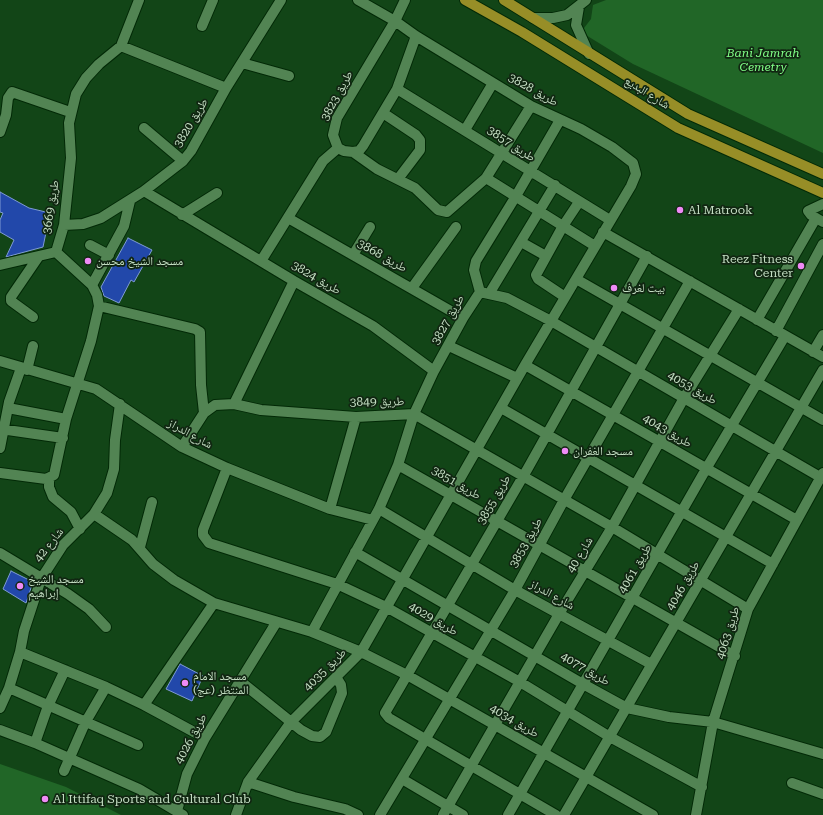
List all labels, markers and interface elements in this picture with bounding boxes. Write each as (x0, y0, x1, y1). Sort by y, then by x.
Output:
park label: Bani Jamrah Cemetry (727, 46, 799, 74)
street label: طريق 3823 (318, 69, 356, 123)
street label: طريق 3828 (506, 70, 560, 110)
street label: شارع البديع (622, 74, 672, 112)
street label: طريق 3820 (171, 96, 211, 150)
street label: طريق 3857 (484, 123, 538, 165)
street label: طريق 3669 (40, 179, 62, 235)
place label: Al Matrook (688, 203, 753, 217)
marker: Al Matrook (675, 205, 685, 215)
street label: طريق 3868 (355, 236, 409, 276)
place label: Reez Fitness Center (722, 252, 793, 280)
place label: مسجد الشيخ محسن (96, 254, 183, 268)
marker: مسجد الشيخ محسن (83, 256, 93, 266)
street label: طريق 3824 (289, 258, 343, 298)
marker: Reez Fitness Center (796, 261, 806, 271)
place label: بيت لغرف (622, 281, 665, 295)
marker: بيت لغرف (609, 283, 619, 293)
street label: طريق 3827 (428, 293, 468, 347)
street label: طريق 4053 (665, 368, 719, 408)
street label: طريق 3849 (350, 394, 404, 410)
street label: طريق 4043 (640, 411, 694, 451)
street label: شارع الدراز (165, 416, 215, 452)
place label: مسجد الغفران (573, 444, 633, 458)
marker: مسجد الغفران (560, 446, 570, 456)
street label: طريق 3851 (429, 463, 483, 503)
street label: طريق 3855 (474, 473, 514, 527)
street label: طريق 3853 (506, 516, 546, 570)
street label: شارع 42 (31, 525, 67, 565)
street label: شارع 40 (564, 534, 596, 576)
street label: طريق 4061 (615, 542, 655, 596)
street label: طريق 4046 (663, 559, 703, 613)
place label: مسجد الشيخ إبراهيم (28, 572, 84, 600)
street label: شارع الدراز (527, 577, 577, 613)
marker: مسجد الشيخ إبراهيم (15, 581, 25, 591)
street label: طريق 4029 (406, 599, 460, 639)
street label: طريق 4063 (713, 605, 743, 661)
street label: طريق 4035 (301, 646, 349, 694)
street label: طريق 4077 (558, 649, 612, 689)
place label: مسجد الامام المنتظر (عج) (193, 669, 249, 697)
marker: مسجد الامام المنتظر (عج) (180, 678, 190, 688)
street label: طريق 4034 (487, 701, 541, 741)
street label: طريق 4026 (172, 712, 210, 766)
place label: Al Ittifaq Sports and Cultural Club (53, 792, 251, 806)
marker: Al Ittifaq Sports and Cultural Club (40, 794, 50, 804)

